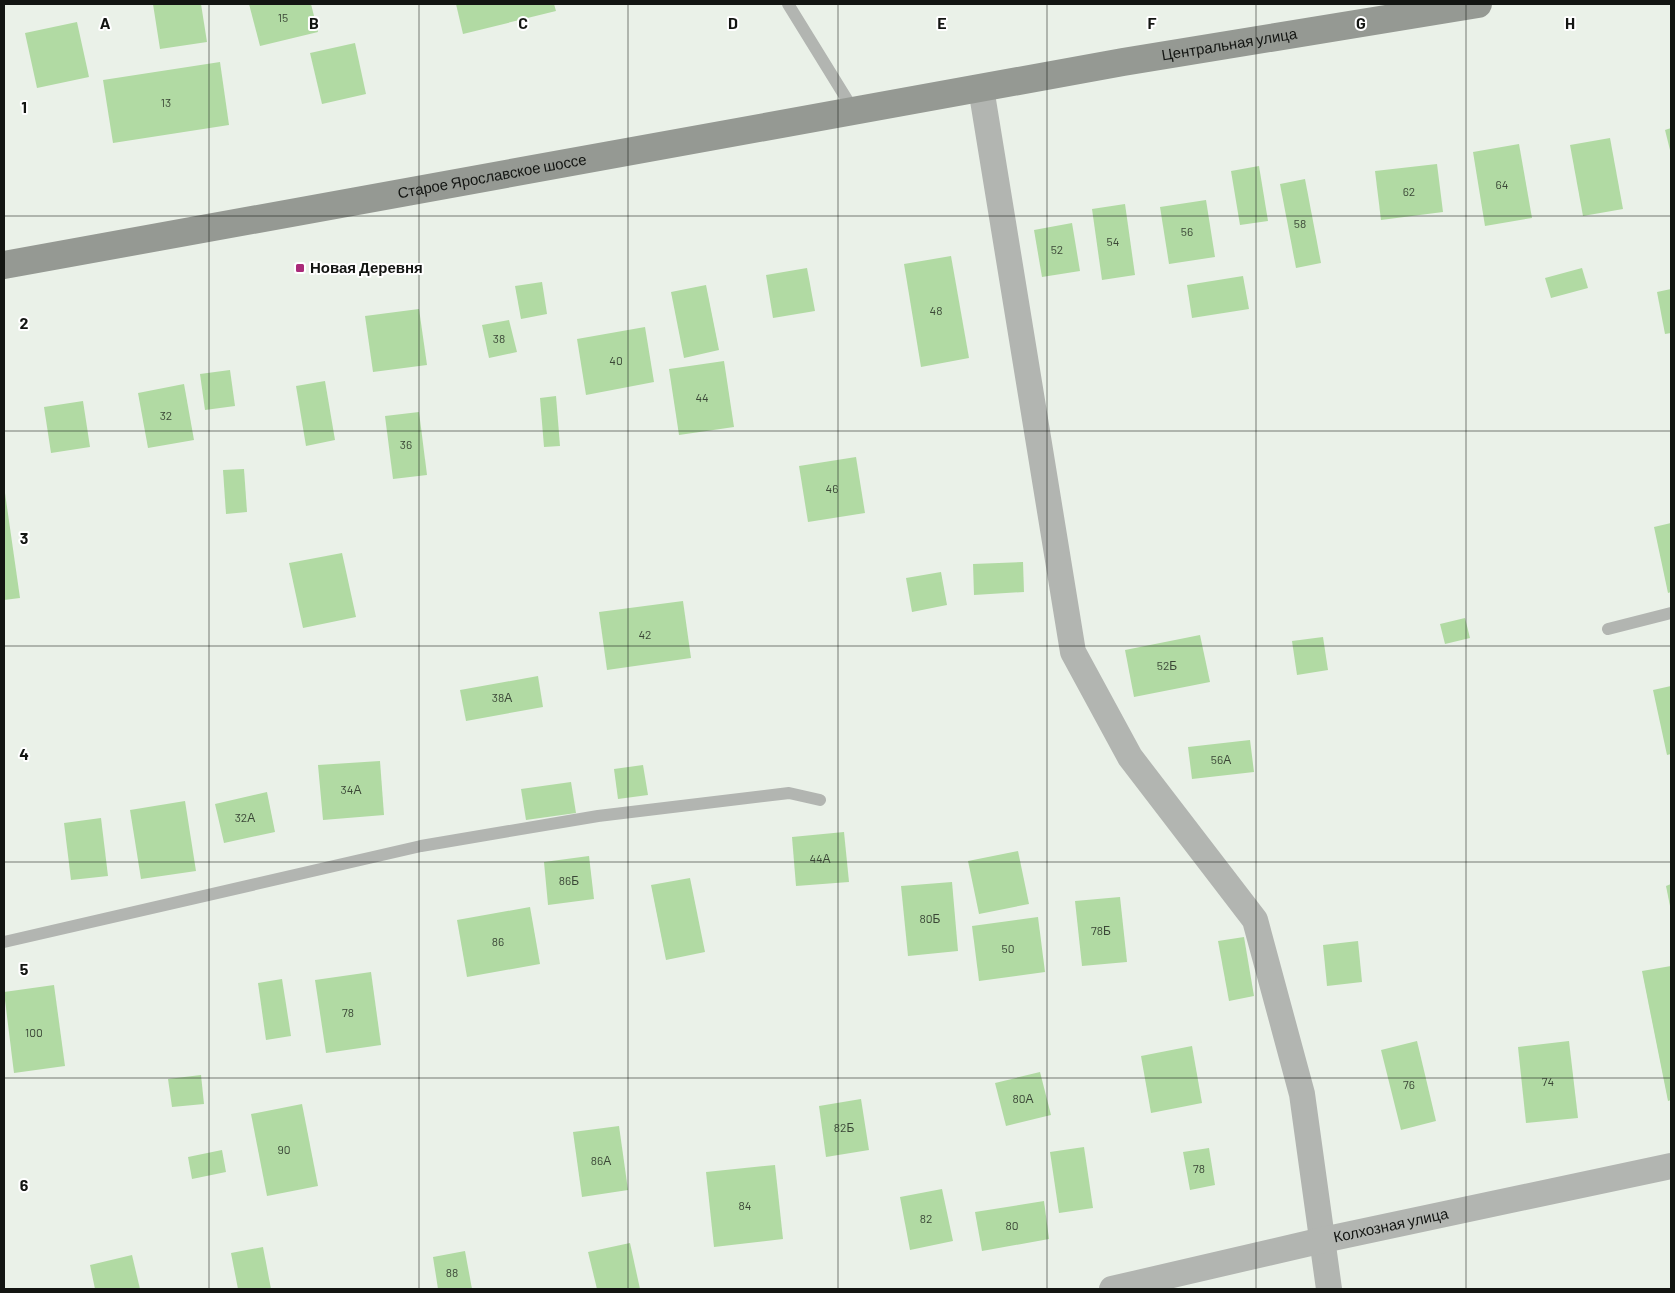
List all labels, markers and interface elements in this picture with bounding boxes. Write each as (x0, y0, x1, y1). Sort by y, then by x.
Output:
house number: 15 (278, 10, 288, 24)
text: A (100, 13, 111, 32)
text: B (309, 13, 319, 32)
text: C (518, 13, 528, 32)
text: D (728, 13, 738, 32)
text: E (937, 13, 947, 32)
text: F (1148, 13, 1157, 32)
text: G (1356, 13, 1366, 32)
text: H (1565, 13, 1575, 32)
street label: Центральная улица (1160, 24, 1299, 64)
house number: 13 (161, 95, 171, 109)
text: 1 (21, 97, 27, 116)
street label: Старое Ярославское шоссе (396, 150, 588, 201)
house number: 64 (1496, 177, 1508, 191)
house number: 62 (1403, 184, 1415, 198)
house number: 58 (1294, 216, 1306, 230)
house number: 56 (1181, 224, 1193, 238)
house number: 54 (1107, 234, 1119, 248)
house number: 52 (1051, 242, 1063, 256)
place label: Новая Деревня (310, 258, 423, 276)
marker: Новая Деревня (294, 262, 306, 274)
house number: 48 (930, 303, 942, 317)
text: 2 (20, 313, 29, 332)
house number: 38 (493, 331, 505, 345)
house number: 40 (609, 353, 623, 367)
house number: 44 (695, 390, 709, 404)
house number: 32 (160, 408, 172, 422)
house number: 36 (400, 437, 412, 451)
house number: 46 (826, 481, 838, 495)
text: 3 (20, 528, 28, 547)
house number: 42 (638, 627, 652, 641)
house number: 52Б (1157, 658, 1177, 672)
house number: 38А (492, 690, 512, 704)
text: 4 (19, 744, 29, 763)
house number: 56А (1211, 752, 1231, 766)
house number: 34А (341, 782, 361, 796)
house number: 32А (235, 810, 255, 824)
house number: 44А (809, 851, 831, 865)
house number: 86Б (559, 873, 579, 887)
house number: 80Б (920, 911, 941, 925)
house number: 78Б (1091, 923, 1111, 937)
house number: 86 (492, 934, 504, 948)
house number: 50 (1002, 941, 1014, 955)
text: 5 (20, 959, 29, 978)
house number: 78 (342, 1005, 354, 1019)
house number: 100 (25, 1025, 43, 1039)
house number: 74 (1542, 1074, 1554, 1088)
house number: 76 (1403, 1077, 1415, 1091)
house number: 80А (1012, 1091, 1034, 1105)
house number: 82Б (834, 1120, 854, 1134)
house number: 90 (277, 1142, 291, 1156)
house number: 86А (591, 1153, 611, 1167)
house number: 78 (1193, 1161, 1205, 1175)
text: 6 (20, 1175, 29, 1194)
house number: 84 (739, 1198, 751, 1212)
street label: Колхозная улица (1332, 1203, 1450, 1246)
house number: 82 (920, 1211, 932, 1225)
house number: 80 (1005, 1218, 1019, 1232)
house number: 88 (446, 1265, 458, 1279)

